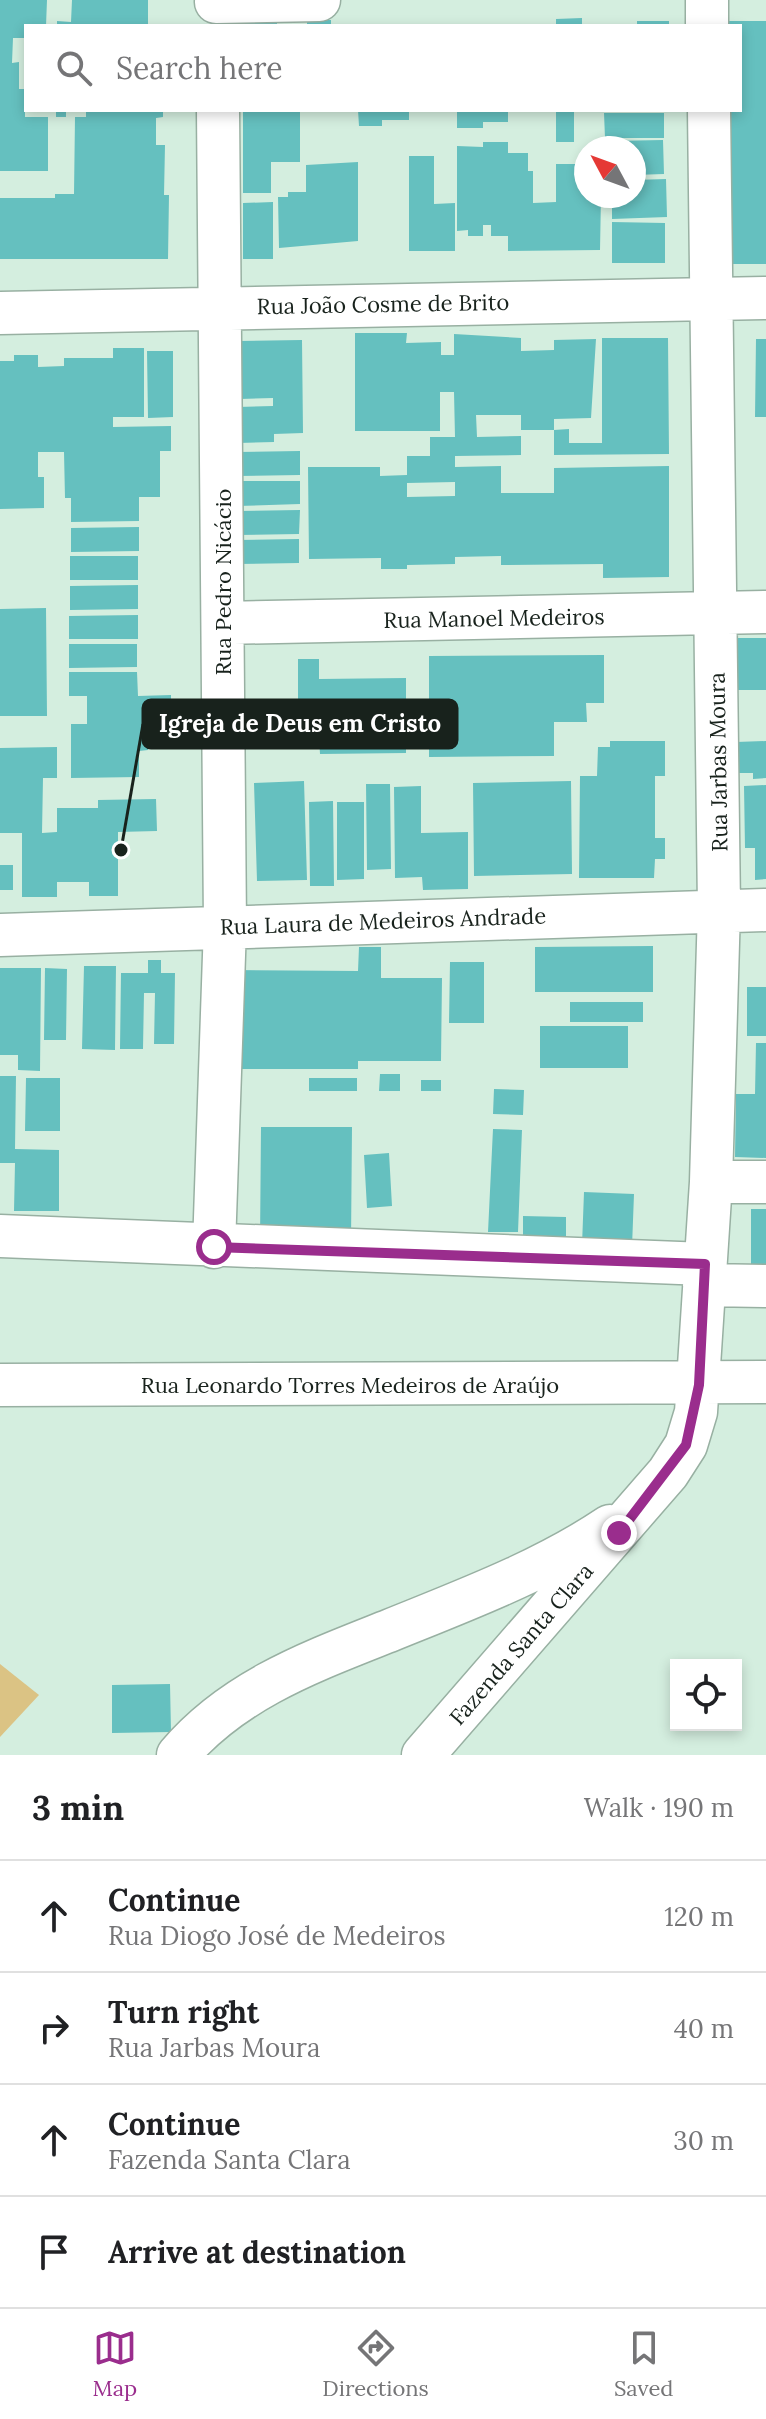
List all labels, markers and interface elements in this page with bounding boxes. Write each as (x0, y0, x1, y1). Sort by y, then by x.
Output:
search box (24, 24, 742, 112)
icon: search (52, 46, 96, 90)
text: Search here (116, 49, 283, 87)
north arrow (574, 136, 646, 208)
street label: Rua João Cosme de Brito (256, 288, 510, 320)
street label: Rua Pedro Nicácio (209, 489, 237, 675)
street label: Rua Manoel Medeiros (383, 602, 605, 634)
street label: Rua Jarbas Moura (702, 672, 734, 852)
callout: Igreja de Deus em Cristo (143, 700, 457, 748)
text: Igreja de Deus em Cristo (159, 708, 441, 739)
street label: Rua Laura de Medeiros Andrade (219, 901, 547, 941)
route start (196, 1229, 232, 1265)
street label: Rua Leonardo Torres Medeiros de Araújo (141, 1371, 559, 1399)
route end (601, 1515, 637, 1551)
street label: Fazenda Santa Clara (443, 1557, 599, 1731)
map controls (670, 1659, 742, 1731)
button: locate (670, 1659, 742, 1731)
text: 3 min (32, 1786, 124, 1829)
text: Walk · 190 m (584, 1791, 734, 1824)
text: Continue (108, 1881, 240, 1919)
icon: ahead (32, 1894, 76, 1938)
text: 120 m (664, 1900, 734, 1933)
text: Rua Diogo José de Medeiros (108, 1919, 445, 1952)
text: Turn right (108, 1993, 259, 2031)
icon: right (32, 2006, 76, 2050)
text: 40 m (674, 2012, 734, 2045)
text: Rua Jarbas Moura (108, 2031, 320, 2064)
text: Continue (108, 2105, 240, 2143)
icon: ahead (32, 2118, 76, 2162)
text: 30 m (673, 2124, 734, 2157)
text: Fazenda Santa Clara (108, 2143, 351, 2176)
icon: arrive (32, 2230, 76, 2274)
text: Arrive at destination (108, 2233, 406, 2271)
tab: Map (93, 2326, 137, 2402)
tab: Directions (322, 2326, 429, 2402)
tab: Saved (614, 2326, 673, 2402)

